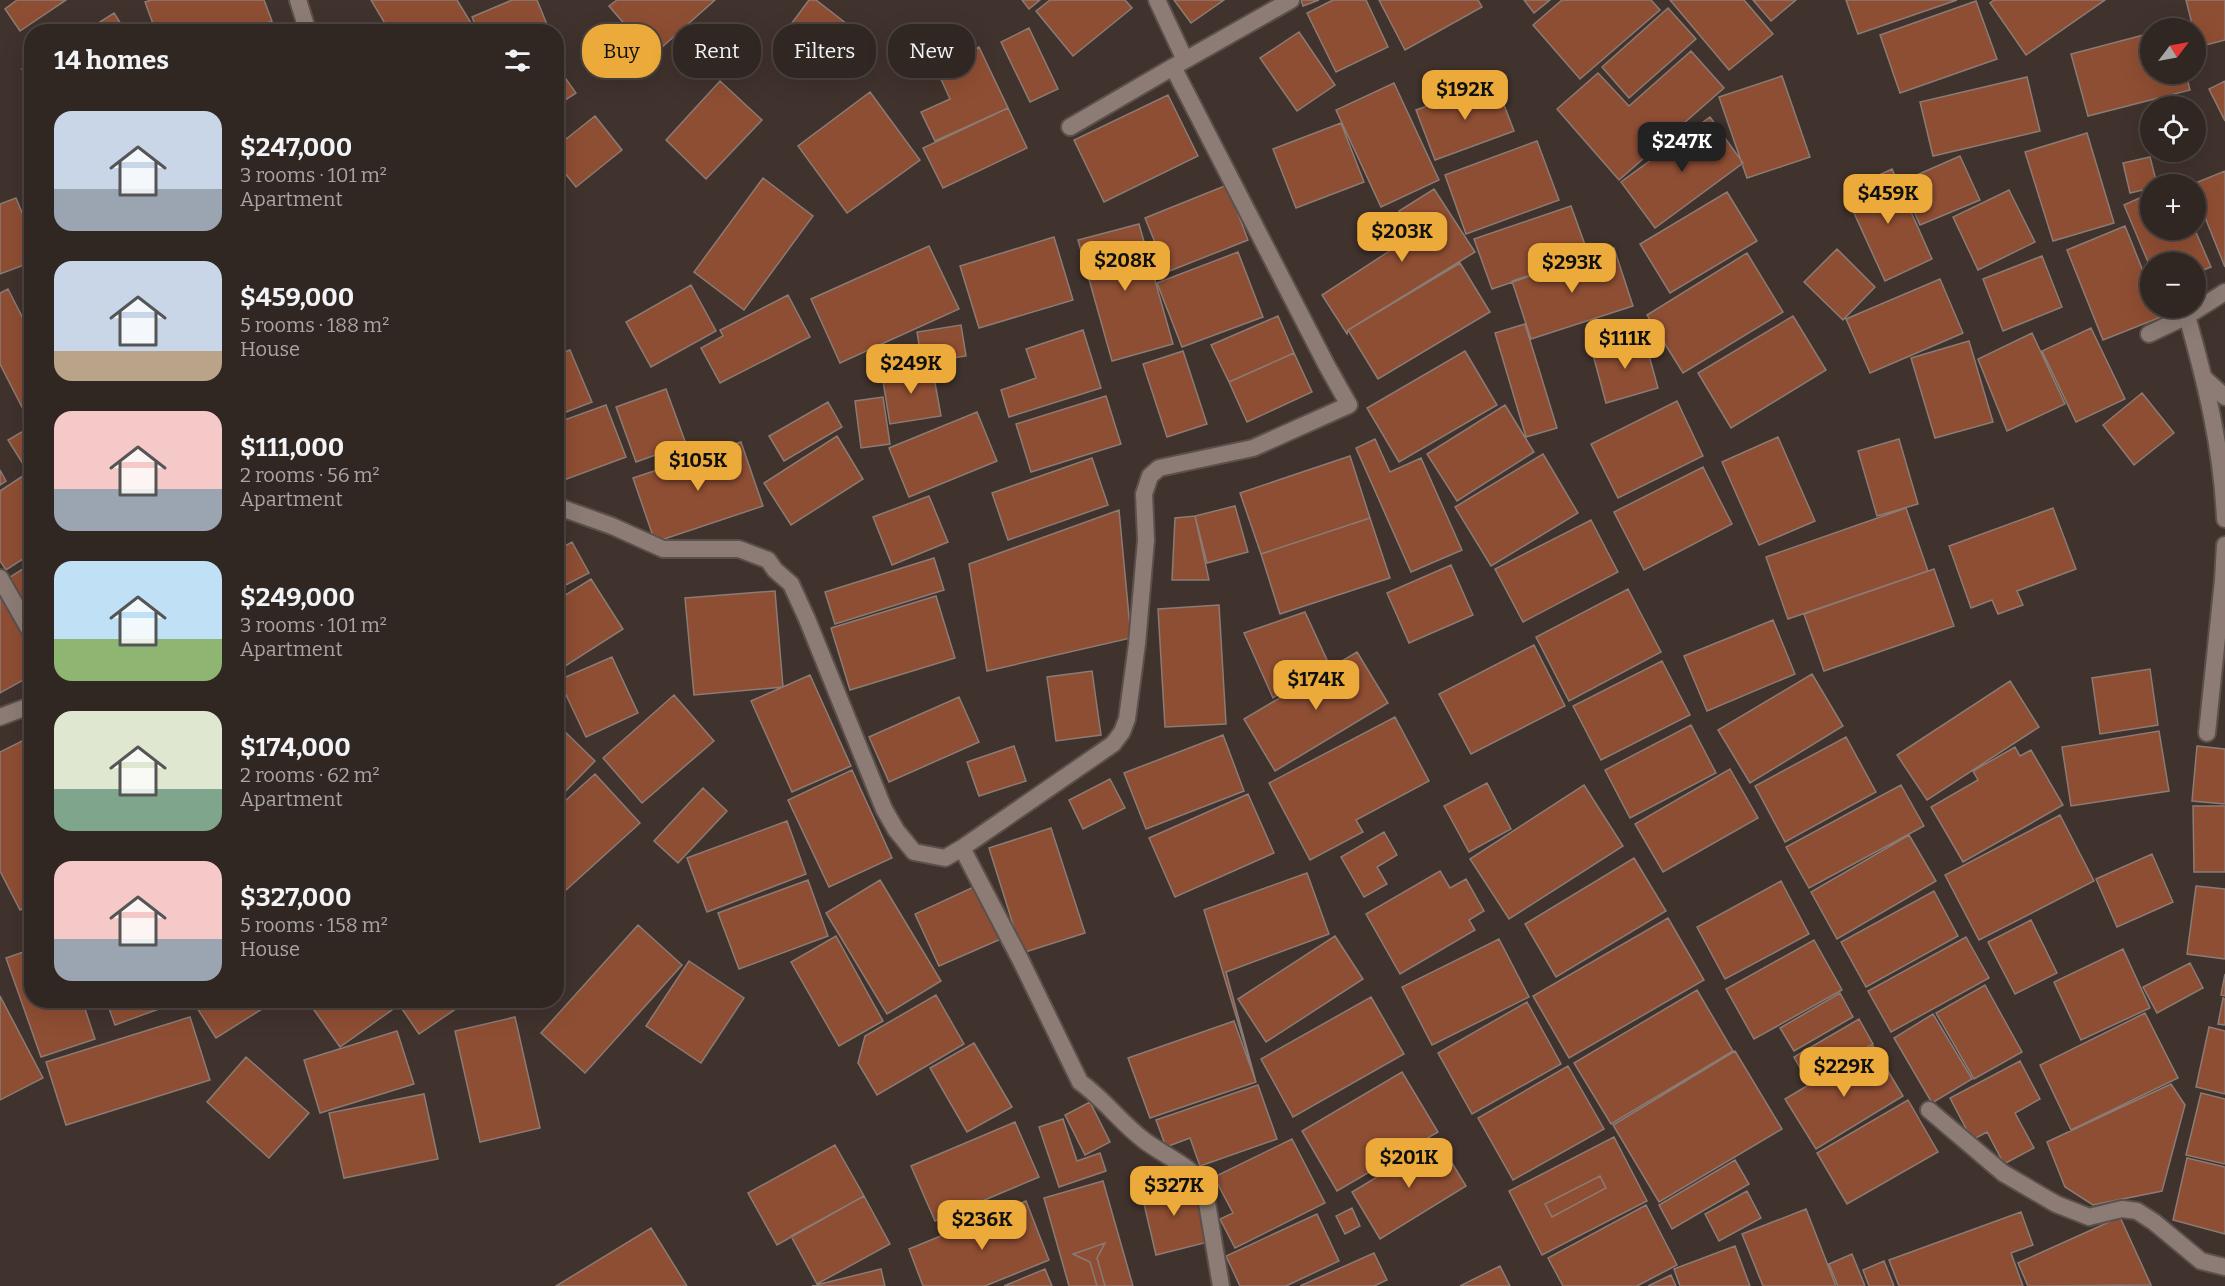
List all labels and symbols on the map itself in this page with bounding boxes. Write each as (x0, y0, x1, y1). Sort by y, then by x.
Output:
north arrow (2140, 18, 2206, 84)
pin: $192K (1423, 70, 1507, 121)
pin: $247K (1640, 122, 1724, 173)
pin: $459K (1846, 174, 1930, 225)
pin: $203K (1360, 212, 1444, 263)
pin: $208K (1083, 241, 1167, 292)
pin: $293K (1530, 243, 1614, 294)
pin: $111K (1583, 319, 1667, 370)
pin: $249K (869, 344, 953, 395)
pin: $105K (656, 441, 740, 492)
pin: $174K (1274, 660, 1358, 711)
pin: $229K (1802, 1047, 1886, 1098)
pin: $201K (1367, 1138, 1451, 1189)
pin: $327K (1132, 1166, 1216, 1217)
pin: $236K (940, 1200, 1024, 1251)

